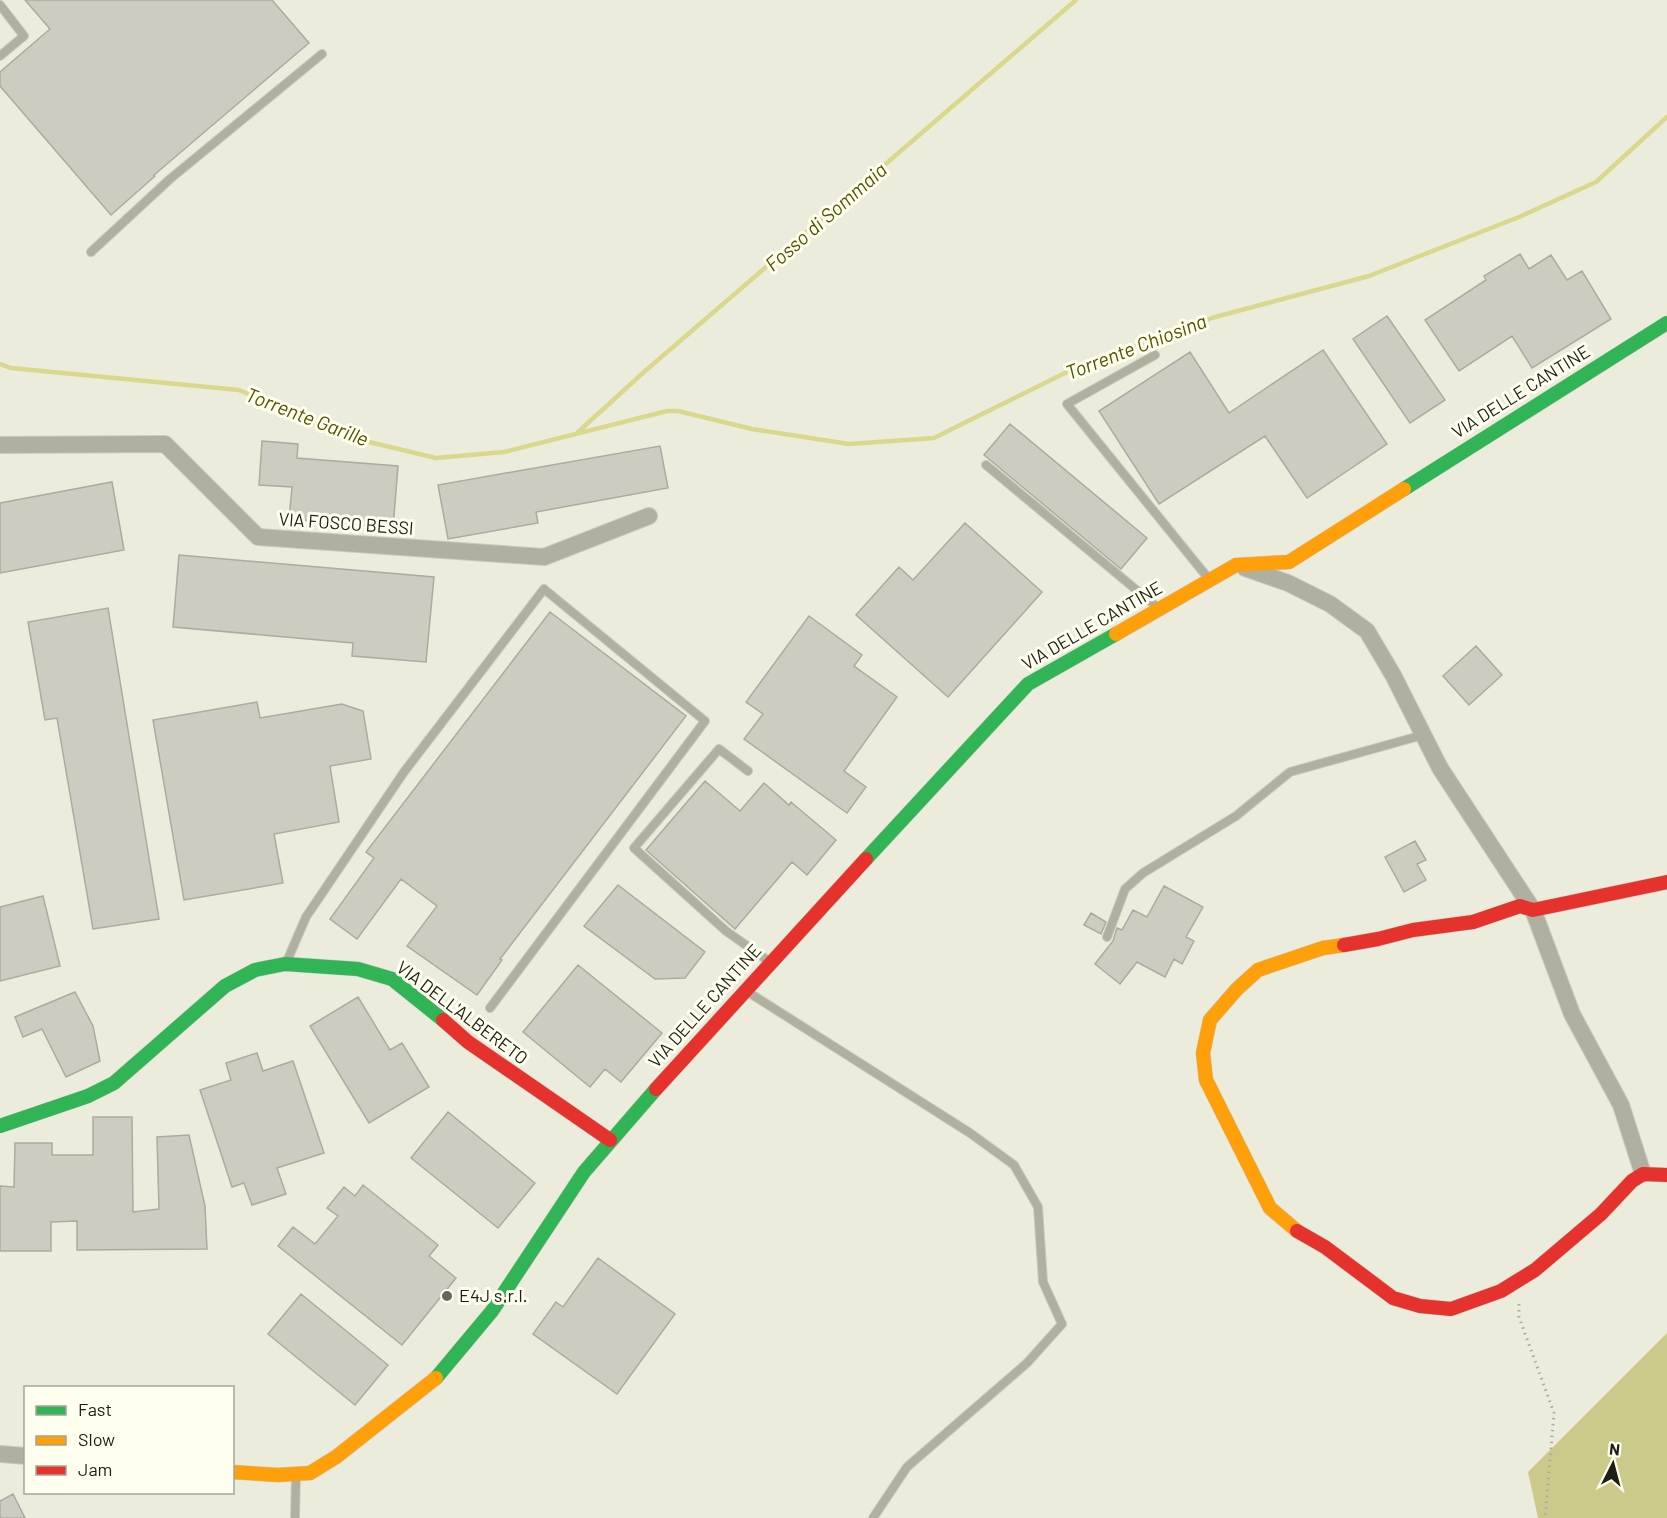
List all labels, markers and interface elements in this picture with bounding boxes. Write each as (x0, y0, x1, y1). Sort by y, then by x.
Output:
water label: Fosso di Sommaia (760, 157, 891, 276)
water label: Torrente Chiosina (1062, 308, 1210, 384)
street label: VIA DELLE CANTINE (1447, 340, 1593, 442)
water label: Torrente Garille (243, 382, 372, 450)
street label: VIA FOSCO BESSI (278, 507, 414, 539)
street label: VIA DELLE CANTINE (1017, 576, 1166, 674)
street label: VIA DELLE CANTINE (643, 939, 765, 1072)
street label: VIA DELL'ALBERETO (393, 956, 533, 1069)
place label: E4J s.r.l. (459, 1284, 528, 1306)
marker: E4J s.r.l. (440, 1289, 454, 1303)
legend (24, 1386, 234, 1494)
text: Fast (78, 1398, 112, 1420)
text: Slow (78, 1428, 115, 1450)
north arrow (1583, 1434, 1643, 1494)
text: N (1608, 1439, 1621, 1459)
text: Jam (78, 1458, 112, 1480)

